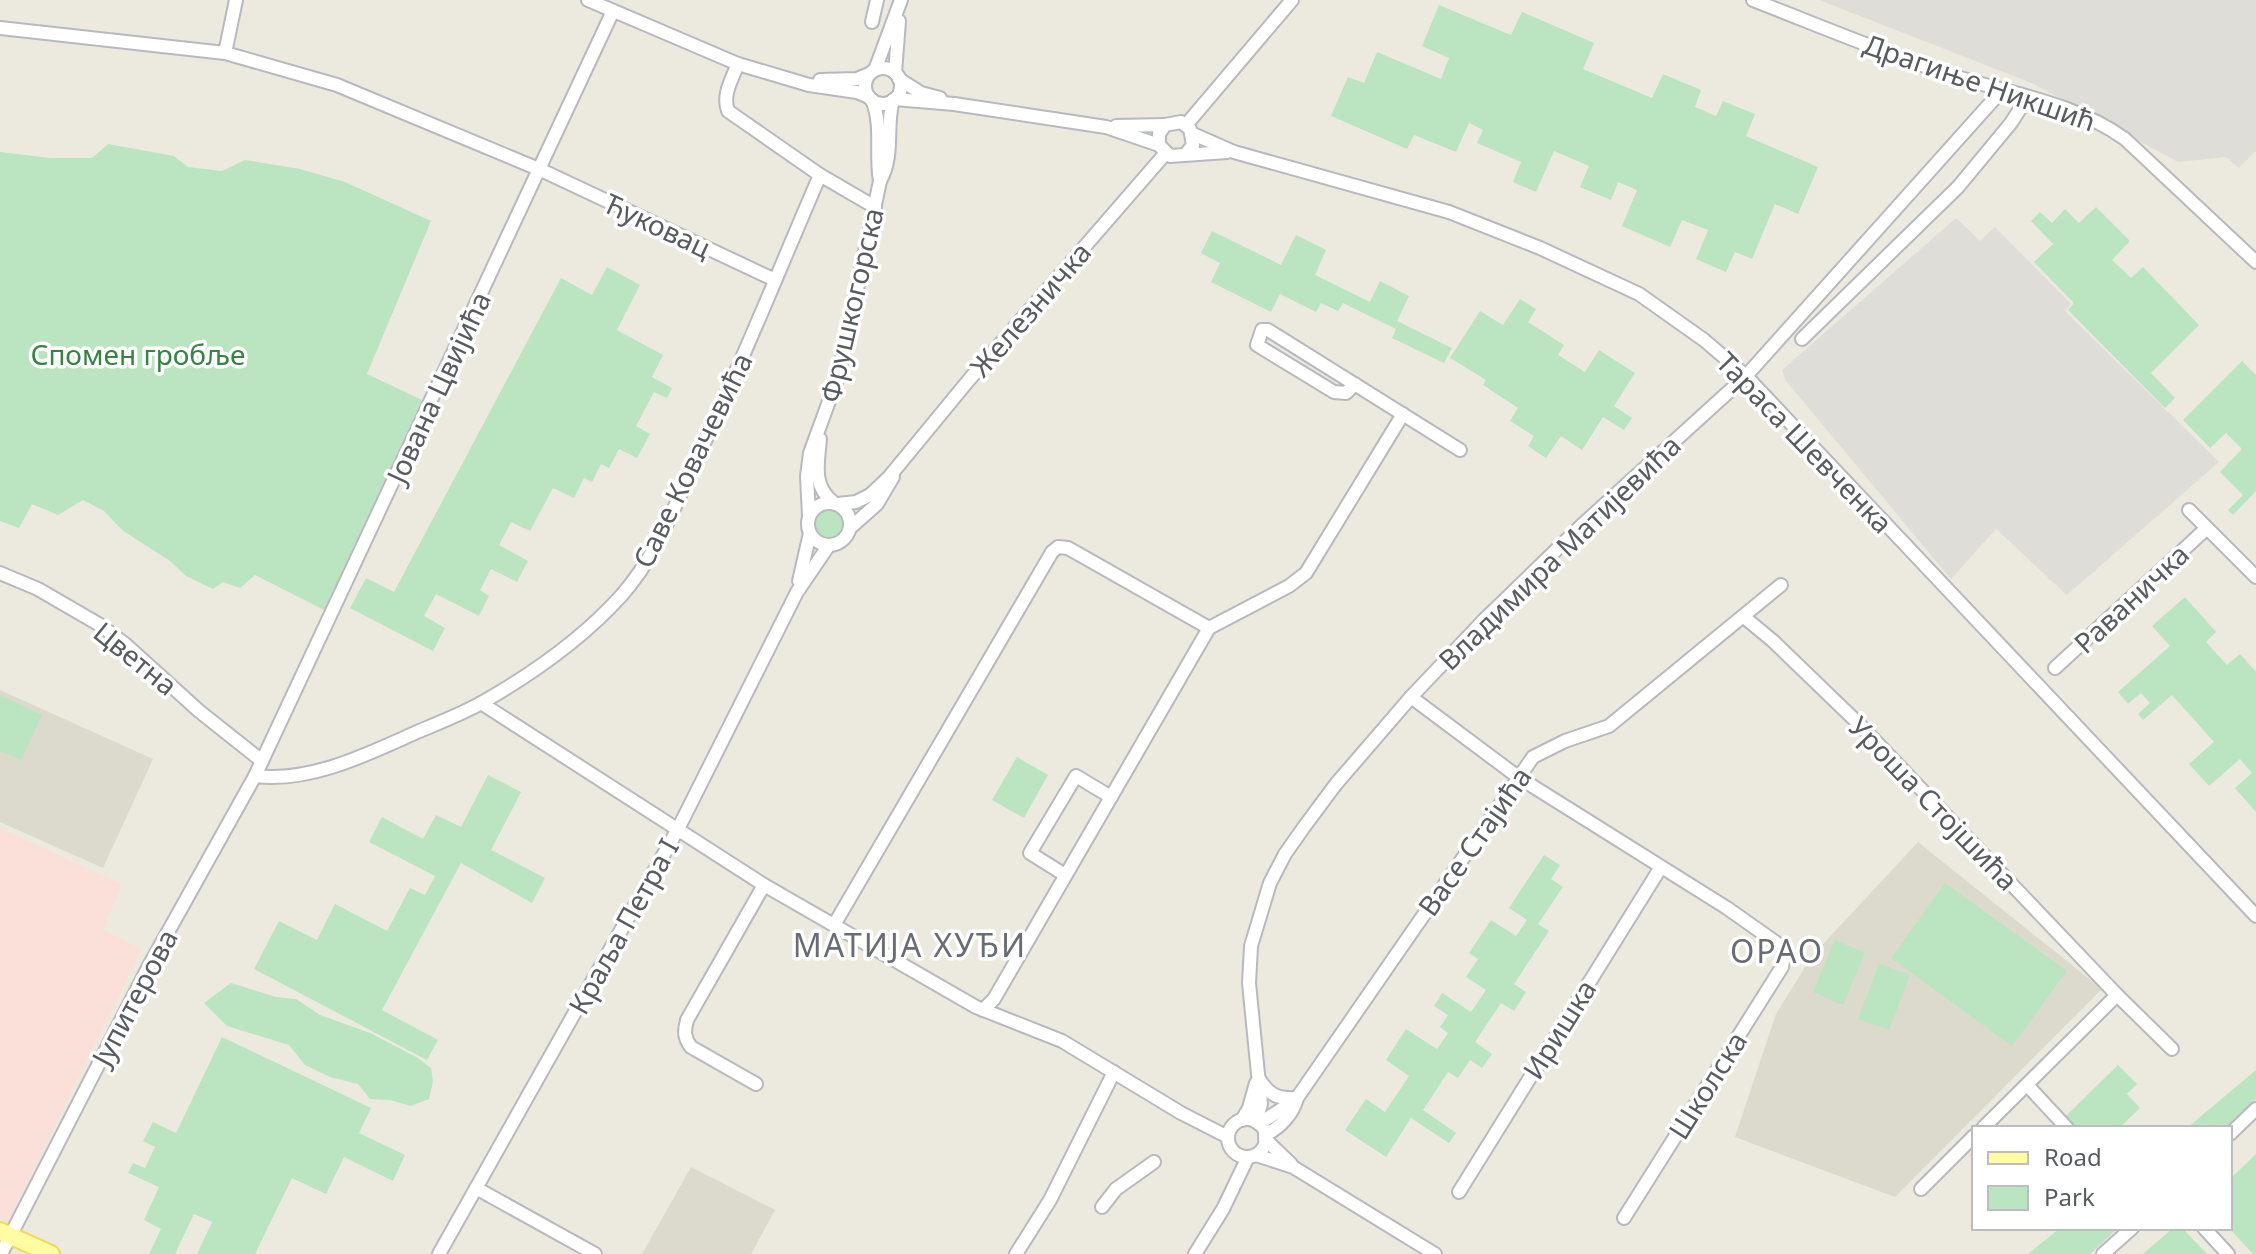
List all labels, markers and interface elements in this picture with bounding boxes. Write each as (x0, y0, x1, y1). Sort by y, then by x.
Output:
street label: Драгиње Никшић (1859, 24, 2101, 140)
street label: Ћуковац (599, 184, 717, 266)
street label: Фрушкогорска (810, 204, 892, 406)
street label: Железничка (961, 234, 1099, 384)
street label: Јована Цвијића (376, 285, 499, 492)
park label: Спомен гробље (30, 335, 246, 373)
street label: Тараса Шевченка (1709, 343, 1901, 541)
street label: Саве Ковачевића (623, 346, 761, 574)
street label: Владимира Матијевића (1430, 426, 1688, 678)
street label: Раваничка (2065, 535, 2197, 661)
street label: Цветна (86, 613, 186, 703)
street label: Уроша Стојшића (1841, 708, 2027, 898)
street label: Васе Стајића (1409, 759, 1539, 923)
street label: Краља Петра I (559, 831, 687, 1021)
street label: Јупитерова (81, 922, 186, 1075)
district label: МАТИЈА ХУЂИ (793, 923, 1027, 966)
district label: ОРАО (1730, 929, 1824, 972)
street label: Иришка (1514, 972, 1604, 1086)
street label: Школска (1659, 1024, 1755, 1146)
legend (1972, 1126, 2232, 1230)
text: Road (2044, 1140, 2102, 1173)
text: Park (2044, 1180, 2095, 1213)

